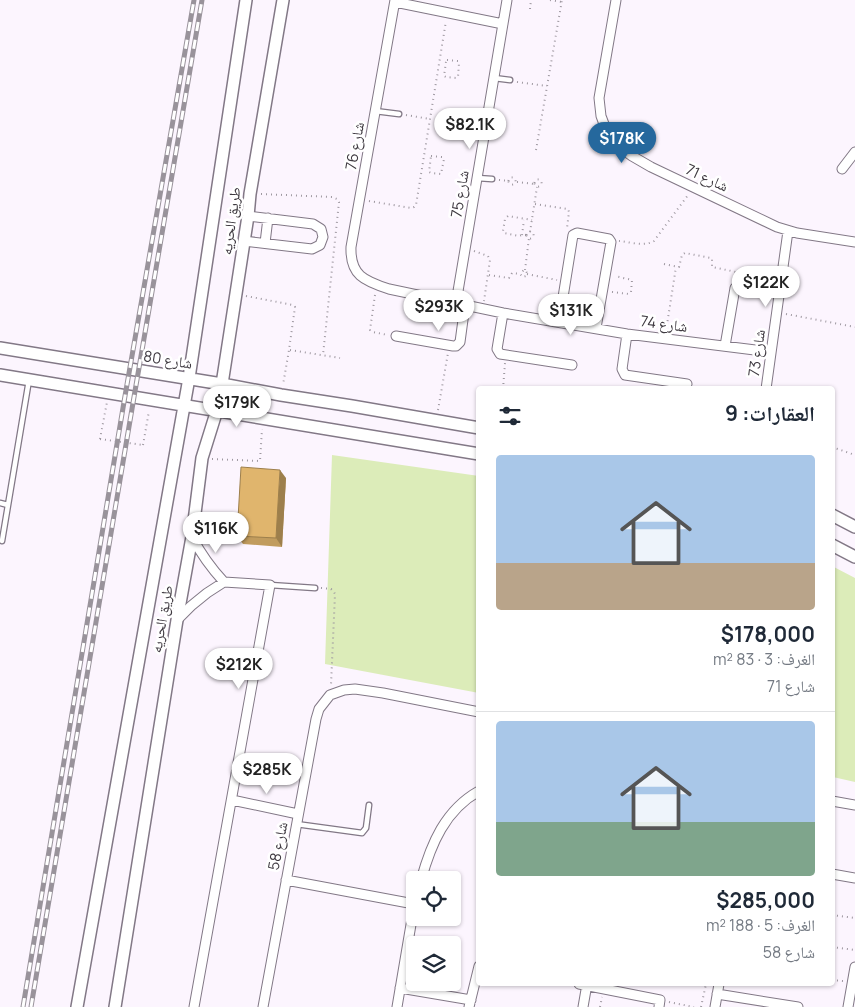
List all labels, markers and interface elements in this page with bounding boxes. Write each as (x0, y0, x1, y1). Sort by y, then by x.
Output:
pin: $82.1K (429, 108, 511, 150)
text: $82.1K (445, 113, 495, 135)
street label: شارع 76 (340, 120, 369, 172)
pin: $178K (587, 121, 657, 164)
text: $178K (599, 127, 645, 149)
street label: شارع 71 (682, 159, 732, 197)
street label: شارع 75 (445, 169, 474, 219)
street label: طريق الحريه (215, 185, 246, 256)
pin: $122K (731, 266, 801, 308)
text: $122K (743, 271, 789, 293)
pin: $293K (404, 290, 474, 332)
pin: $131K (536, 294, 606, 336)
text: $293K (414, 295, 464, 317)
text: $131K (549, 299, 593, 321)
street label: شارع 74 (639, 310, 689, 337)
street label: شارع 73 (743, 328, 770, 378)
street label: شارع 80 (142, 345, 194, 374)
pin: $179K (202, 386, 272, 428)
text: $179K (214, 391, 260, 413)
text: العقارات: 9 (725, 399, 815, 427)
icon: filters (496, 402, 524, 430)
icon: home (611, 488, 701, 578)
pin: $116K (181, 512, 251, 554)
text: $116K (194, 517, 238, 539)
street label: طريق الحريه (145, 583, 178, 654)
text: $178,000 (721, 620, 815, 648)
pin: $212K (204, 648, 274, 690)
text: الغرف: 3 · 83 m² (713, 648, 815, 670)
text: $212K (216, 653, 262, 675)
text: شارع 71 (767, 675, 815, 697)
pin: $285K (232, 752, 302, 795)
icon: home (611, 753, 701, 843)
text: $285K (242, 758, 292, 780)
street label: شارع 58 (263, 820, 293, 872)
map controls (406, 871, 461, 991)
button: locate (406, 871, 461, 926)
text: $285,000 (716, 886, 815, 914)
text: الغرف: 5 · 188 m² (706, 914, 815, 936)
button: layers (406, 936, 461, 991)
text: شارع 58 (763, 941, 815, 963)

